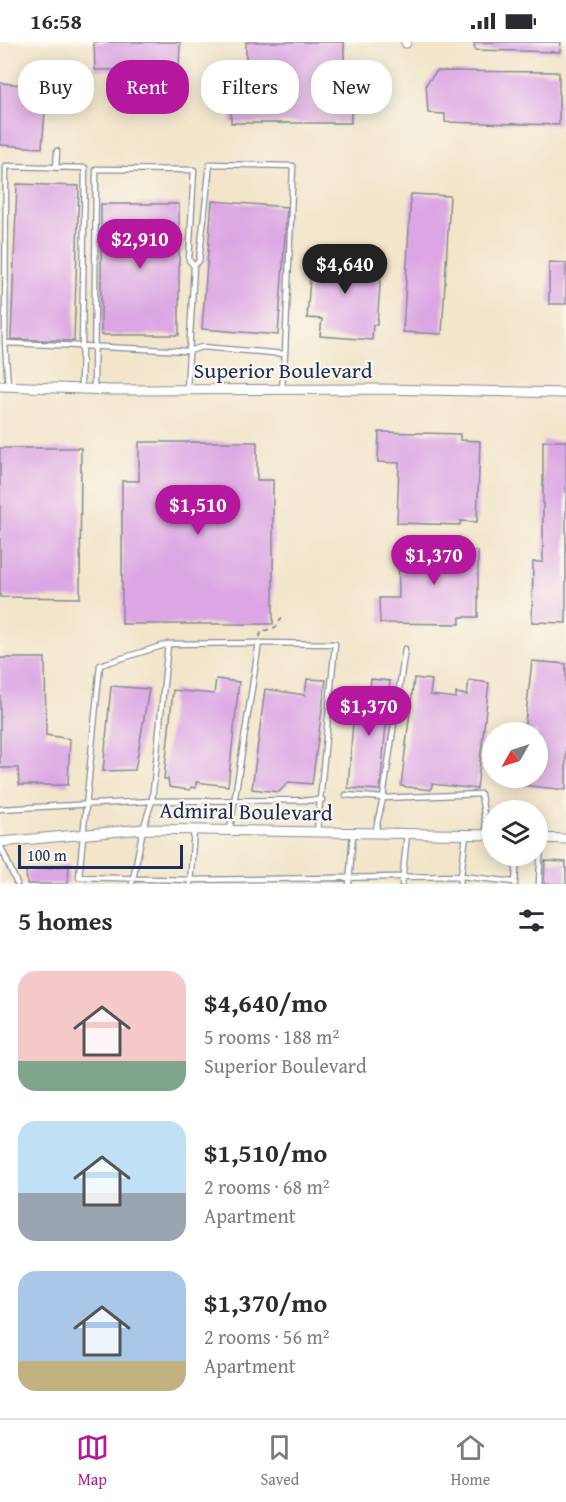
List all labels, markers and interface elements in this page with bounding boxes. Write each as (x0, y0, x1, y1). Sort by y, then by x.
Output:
text: 16:58 (30, 5, 82, 37)
chip: Buy (18, 60, 94, 114)
chip: Rent (106, 60, 189, 114)
chip: Filters (201, 60, 299, 114)
chip: New (311, 60, 392, 114)
pin: $2,910 (91, 219, 189, 270)
text: $2,910 (111, 224, 169, 253)
pin: $4,640 (296, 244, 394, 295)
text: $4,640 (316, 249, 374, 278)
street label: Superior Boulevard (194, 354, 373, 386)
pin: $1,510 (149, 485, 247, 536)
text: $1,510 (169, 490, 227, 519)
pin: $1,370 (385, 535, 483, 586)
text: $1,370 (405, 540, 463, 569)
pin: $1,370 (320, 686, 418, 737)
text: $1,370 (340, 691, 398, 720)
north arrow (482, 722, 548, 788)
map controls (482, 722, 548, 866)
street label: Admiral Boulevard (159, 793, 333, 829)
button: layers (482, 800, 548, 866)
scale bar (18, 842, 183, 870)
text: 100 m (27, 843, 67, 867)
text: 5 homes (18, 901, 113, 940)
icon: filters (515, 904, 548, 937)
text: $4,640/mo (204, 983, 327, 1022)
icon: home (66, 995, 138, 1067)
text: 5 rooms · 188 m² (204, 1022, 339, 1051)
text: Superior Boulevard (204, 1051, 367, 1080)
text: $1,510/mo (204, 1133, 327, 1172)
icon: home (66, 1145, 138, 1217)
text: 2 rooms · 68 m² (204, 1172, 330, 1201)
text: Apartment (204, 1201, 296, 1230)
text: $1,370/mo (204, 1283, 327, 1322)
icon: home (66, 1295, 138, 1367)
text: 2 rooms · 56 m² (204, 1322, 330, 1351)
text: Apartment (204, 1351, 296, 1380)
tab: Map (76, 1431, 109, 1491)
tab: Saved (260, 1431, 299, 1491)
tab: Home (451, 1431, 490, 1491)

